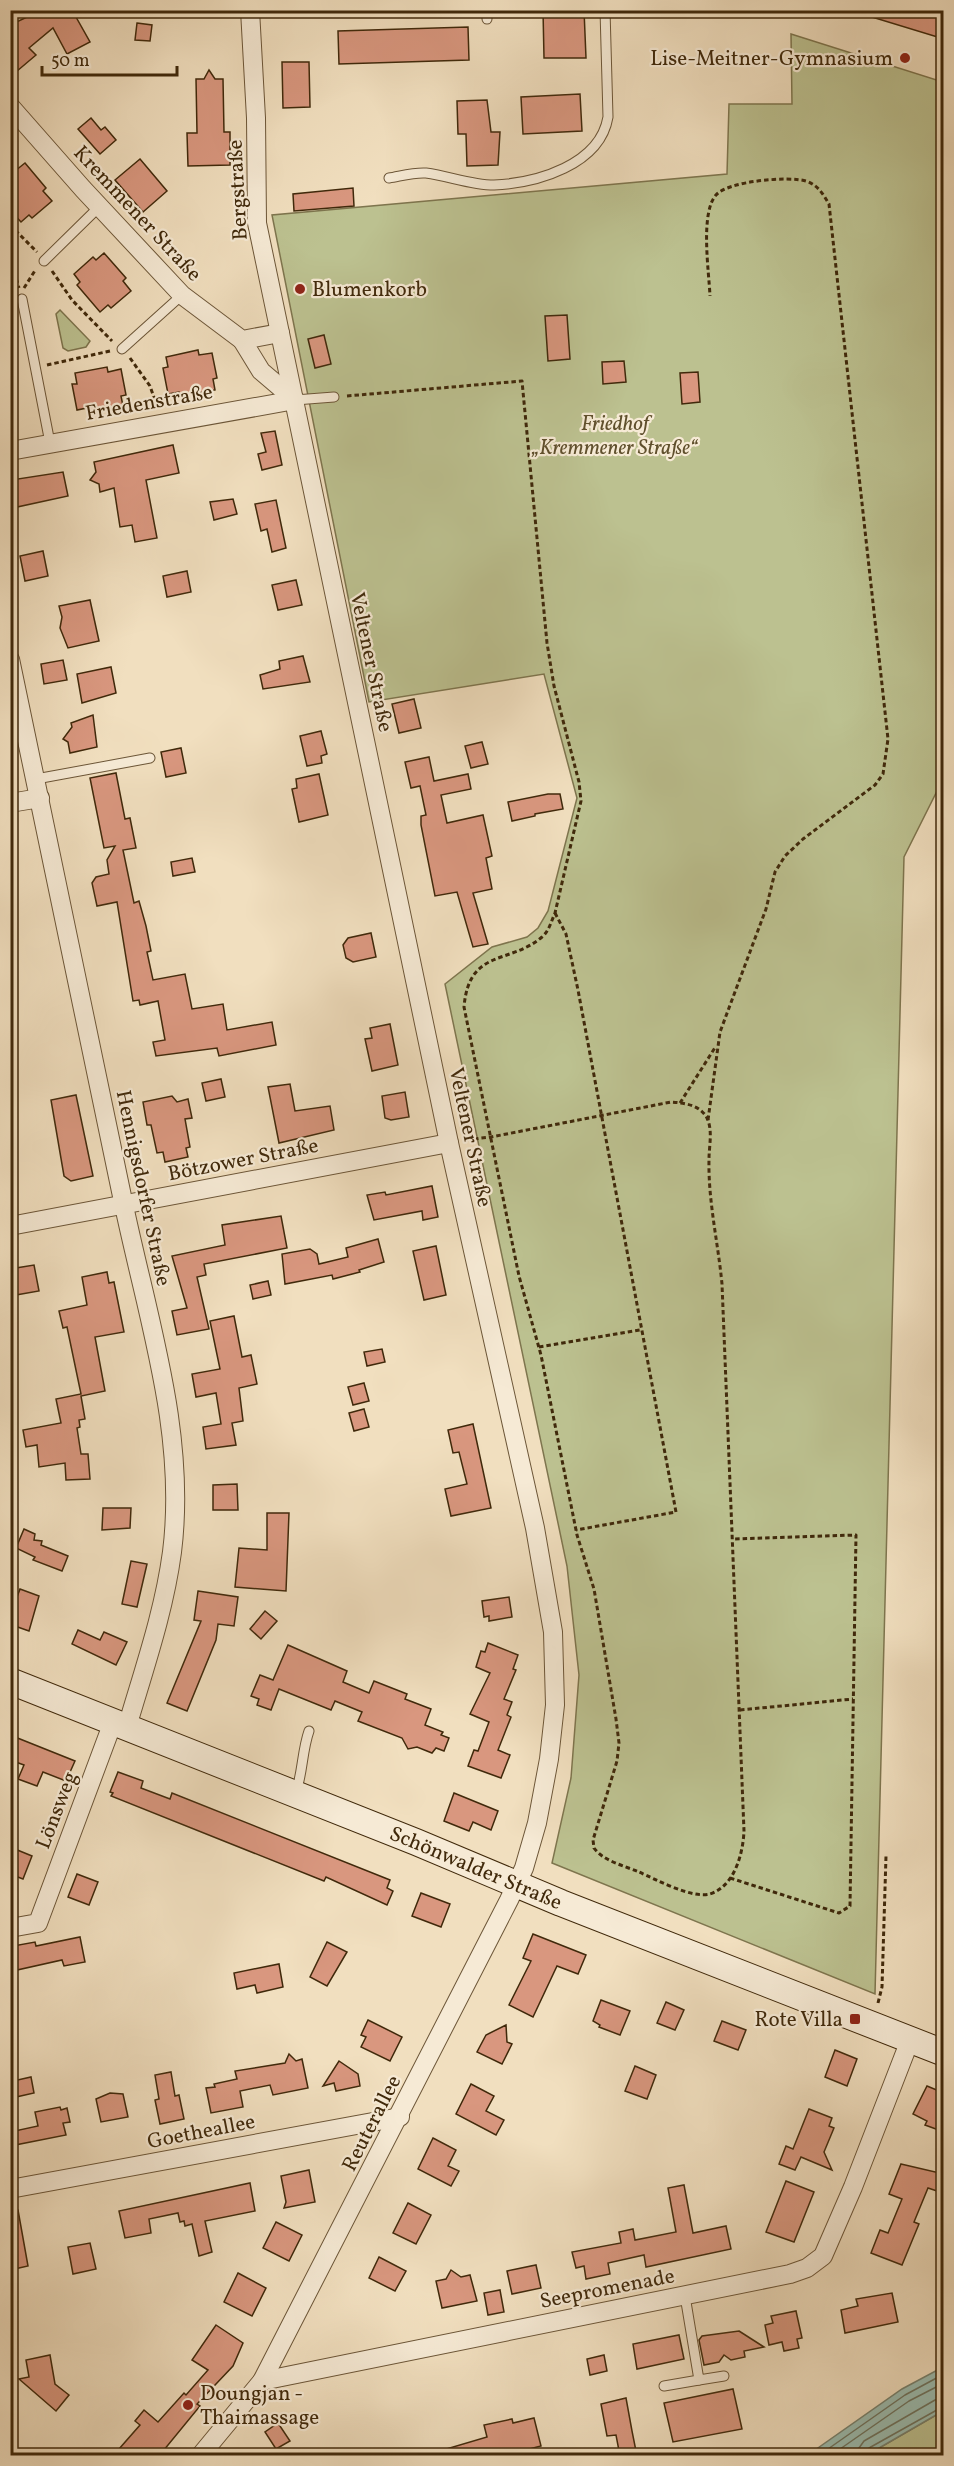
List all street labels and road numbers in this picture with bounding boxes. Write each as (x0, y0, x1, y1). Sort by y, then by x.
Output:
street label: Bergstraße (221, 139, 256, 241)
street label: Kremmener Straße (66, 140, 208, 288)
street label: Friedenstraße (83, 378, 215, 429)
street label: Veltener Straße (342, 590, 399, 735)
street label: Veltener Straße (441, 1065, 498, 1210)
street label: Hennigsdorfer Straße (108, 1088, 177, 1289)
street label: Bötzower Straße (166, 1132, 321, 1189)
street label: Lönsweg (29, 1768, 85, 1853)
street label: Schönwalder Straße (385, 1820, 566, 1918)
street label: Reuterallee (336, 2070, 409, 2177)
street label: Goetheallee (145, 2108, 258, 2157)
street label: Seepromenade (537, 2262, 677, 2317)

